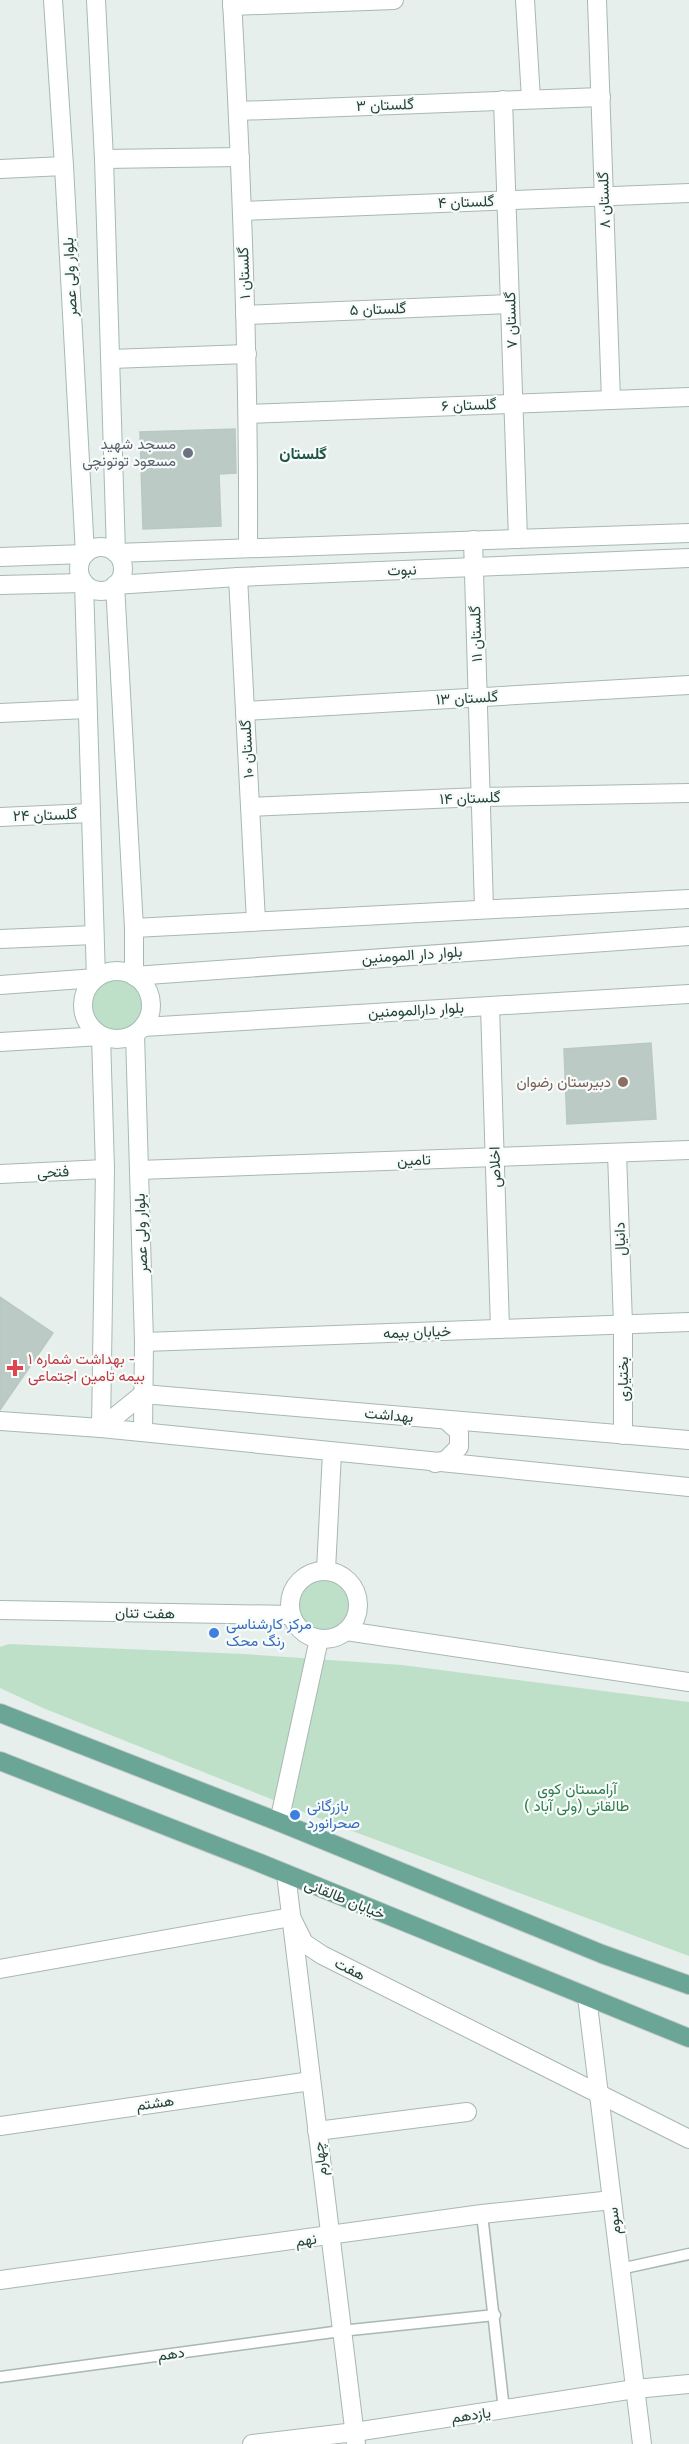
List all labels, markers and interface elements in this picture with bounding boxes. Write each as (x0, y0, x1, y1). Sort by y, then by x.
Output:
street label: گلستان ۳ (356, 95, 415, 115)
street label: گلستان ۸ (594, 171, 614, 229)
street label: گلستان ۴ (437, 192, 495, 212)
street label: بلوار ولی عصر (59, 237, 82, 318)
street label: گلستان ۱ (234, 246, 254, 299)
street label: گلستان ۷ (501, 291, 521, 349)
street label: گلستان ۵ (349, 299, 407, 319)
street label: گلستان ۶ (441, 395, 497, 415)
place label: مسجد شهید مسعود توتونچی (82, 435, 176, 471)
district label: گلستان (279, 444, 327, 463)
marker: مسجد شهید مسعود توتونچی (181, 446, 195, 460)
street label: نبوت (387, 560, 417, 580)
street label: گلستان ۱۱ (466, 605, 486, 663)
street label: گلستان ۱۳ (436, 687, 499, 709)
street label: گلستان ۱۰ (236, 719, 258, 779)
street label: گلستان ۱۴ (439, 788, 501, 808)
street label: گلستان ۲۴ (13, 805, 78, 825)
street label: بلوار دار المومنین (361, 942, 463, 969)
street label: بلوار دارالمومنین (368, 998, 465, 1023)
place label: دبیرستان رضوان (516, 1073, 611, 1091)
marker: دبیرستان رضوان (616, 1075, 630, 1089)
street label: اخلاص (485, 1146, 506, 1188)
street label: تامین (397, 1150, 431, 1171)
street label: فتحی (36, 1162, 70, 1183)
street label: بلوار ولی عصر (131, 1193, 152, 1274)
street label: دانیال (610, 1222, 630, 1256)
street label: خیابان بیمه (383, 1322, 451, 1342)
place label: بهداشت شماره ۱ - بیمه تامین اجتماعی (28, 1350, 145, 1386)
street label: بختیاری (614, 1356, 633, 1402)
marker: بهداشت شماره ۱ - بیمه تامین اجتماعی (6, 1359, 24, 1377)
street label: بهداشت (364, 1404, 414, 1426)
street label: هفت تنان (115, 1603, 175, 1623)
place label: مرکز کارشناسی رنگ محک (226, 1615, 312, 1650)
marker: مرکز کارشناسی رنگ محک (207, 1626, 221, 1640)
park label: آرامستان کوی طالقانی (ولی آباد ) (525, 1780, 630, 1816)
place label: بازرگانی صحرانورد (307, 1797, 360, 1832)
marker: بازرگانی صحرانورد (288, 1808, 302, 1822)
street label: خیابان طالقانی (302, 1875, 388, 1924)
street label: هفت (332, 1954, 368, 1984)
street label: هشتم (135, 2091, 175, 2116)
street label: چهارم (309, 2141, 332, 2177)
street label: سوم (603, 2206, 626, 2236)
street label: نهم (294, 2230, 318, 2251)
street label: دهم (156, 2343, 186, 2366)
street label: یازدهم (450, 2403, 492, 2428)

